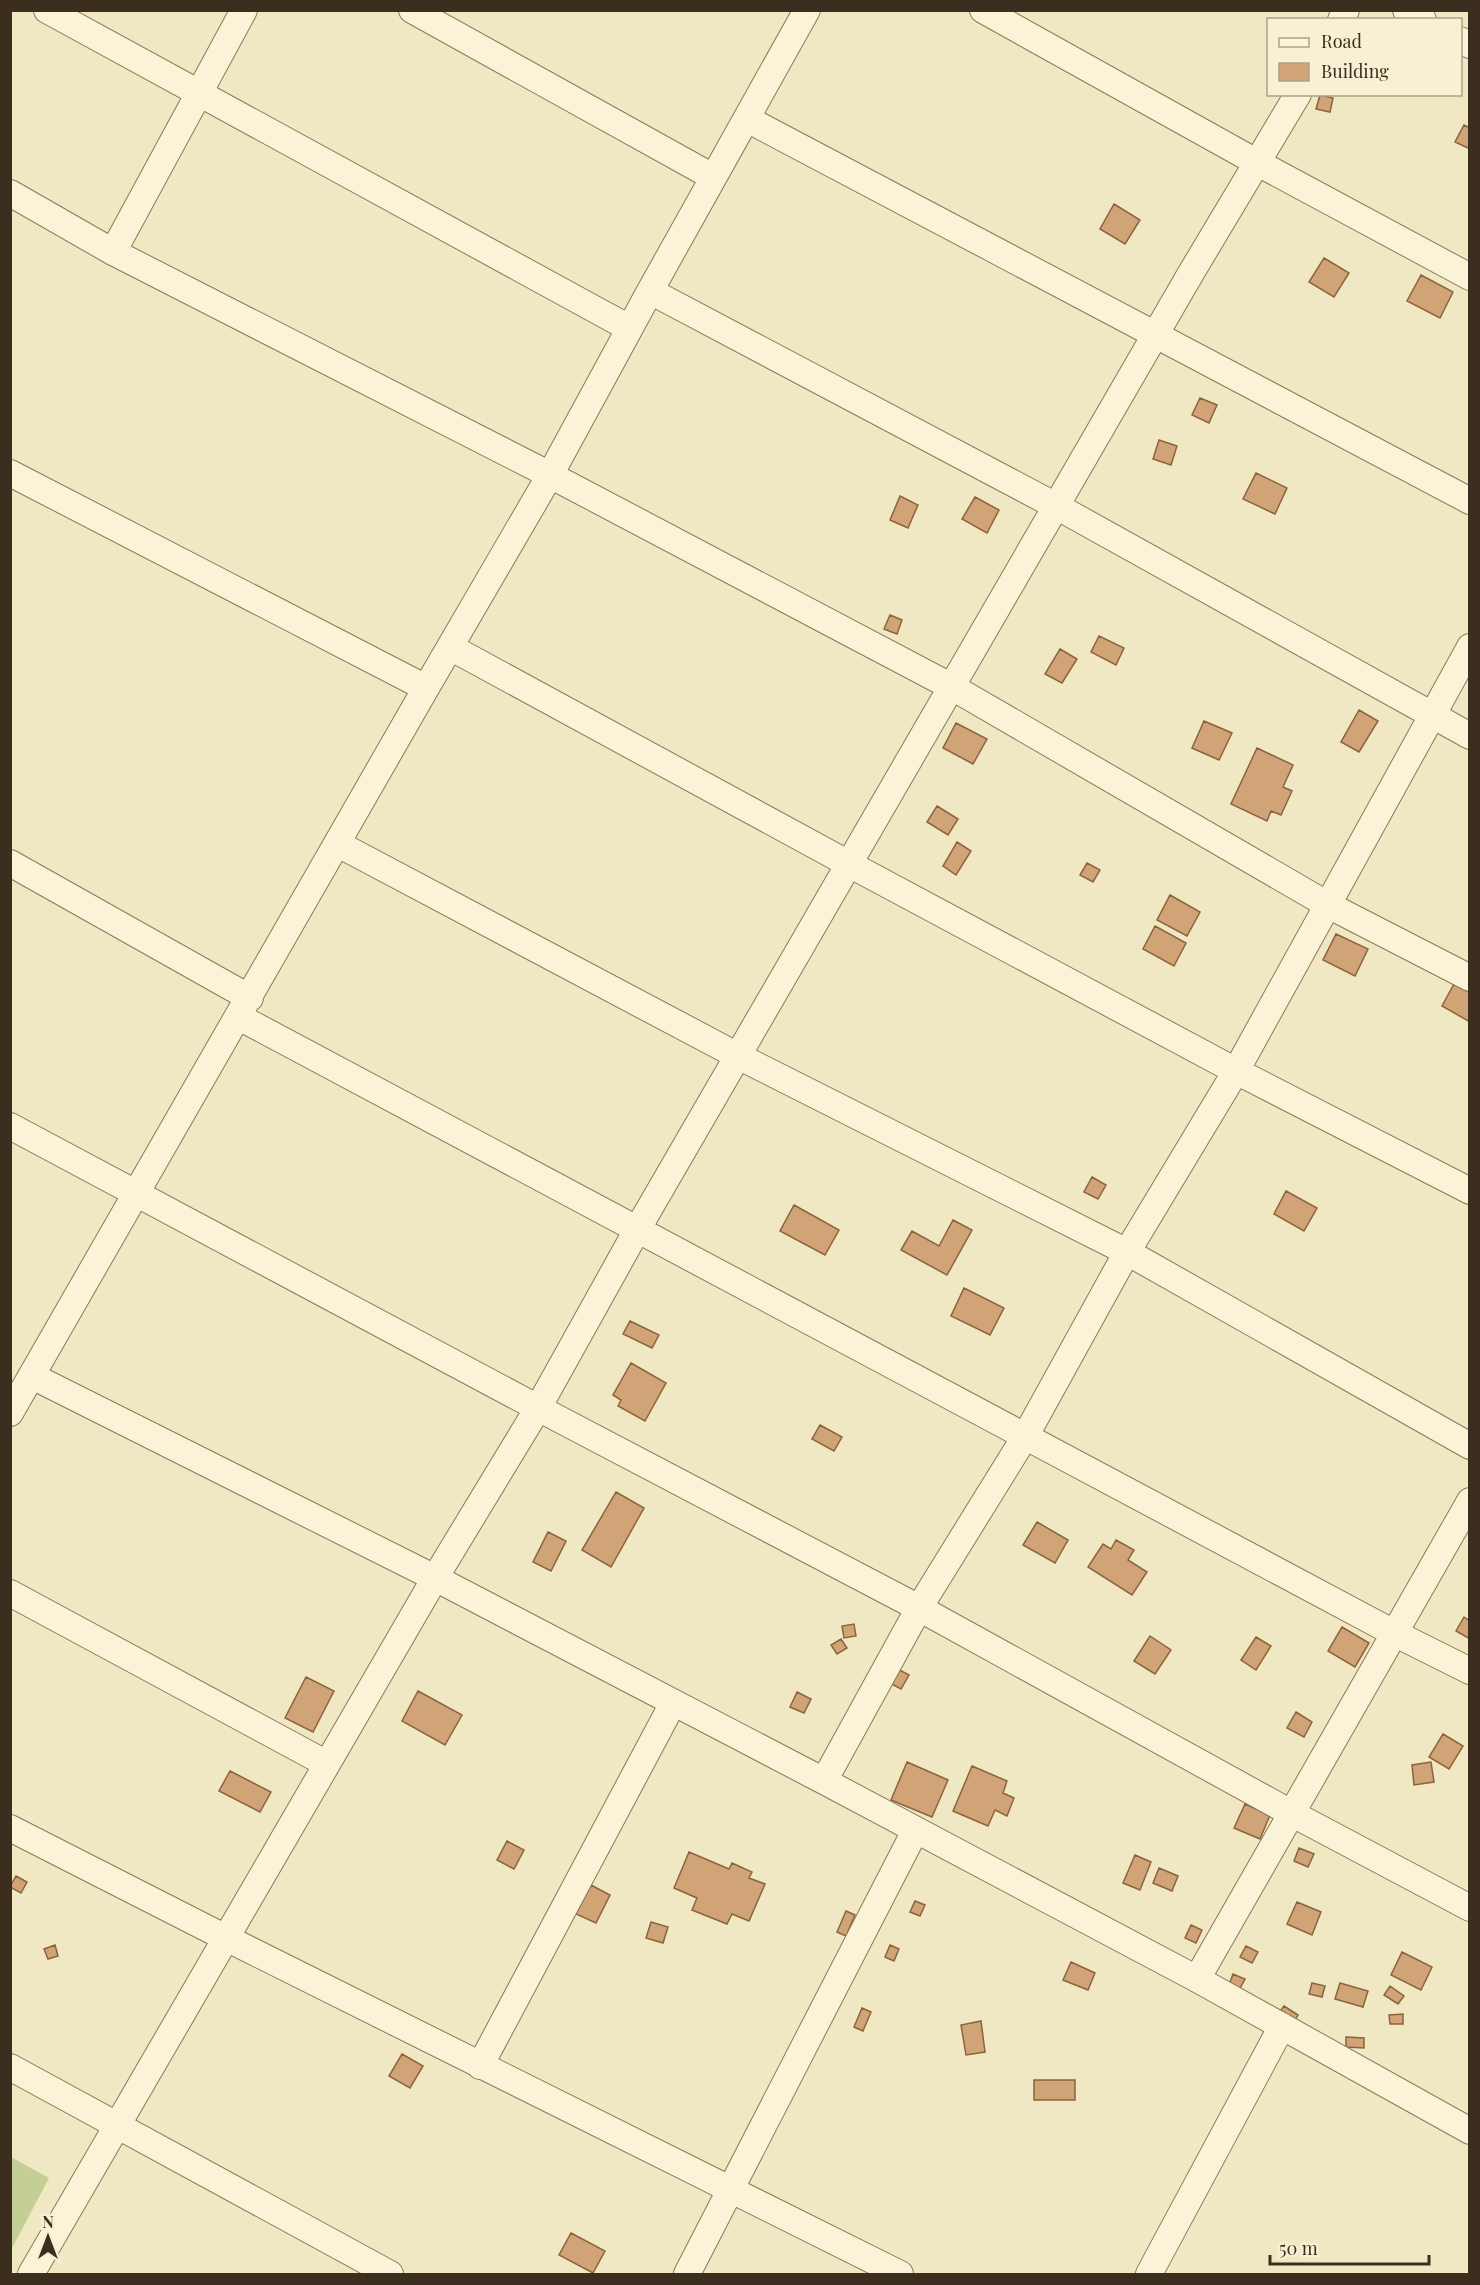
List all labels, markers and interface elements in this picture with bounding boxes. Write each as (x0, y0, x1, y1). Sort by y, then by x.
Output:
legend (1267, 18, 1462, 96)
text: Road (1321, 29, 1362, 53)
text: Building (1321, 59, 1389, 83)
north arrow (18, 2207, 78, 2267)
text: N (42, 2211, 54, 2232)
scale bar (1270, 2228, 1429, 2266)
text: 50 m (1279, 2236, 1318, 2260)

